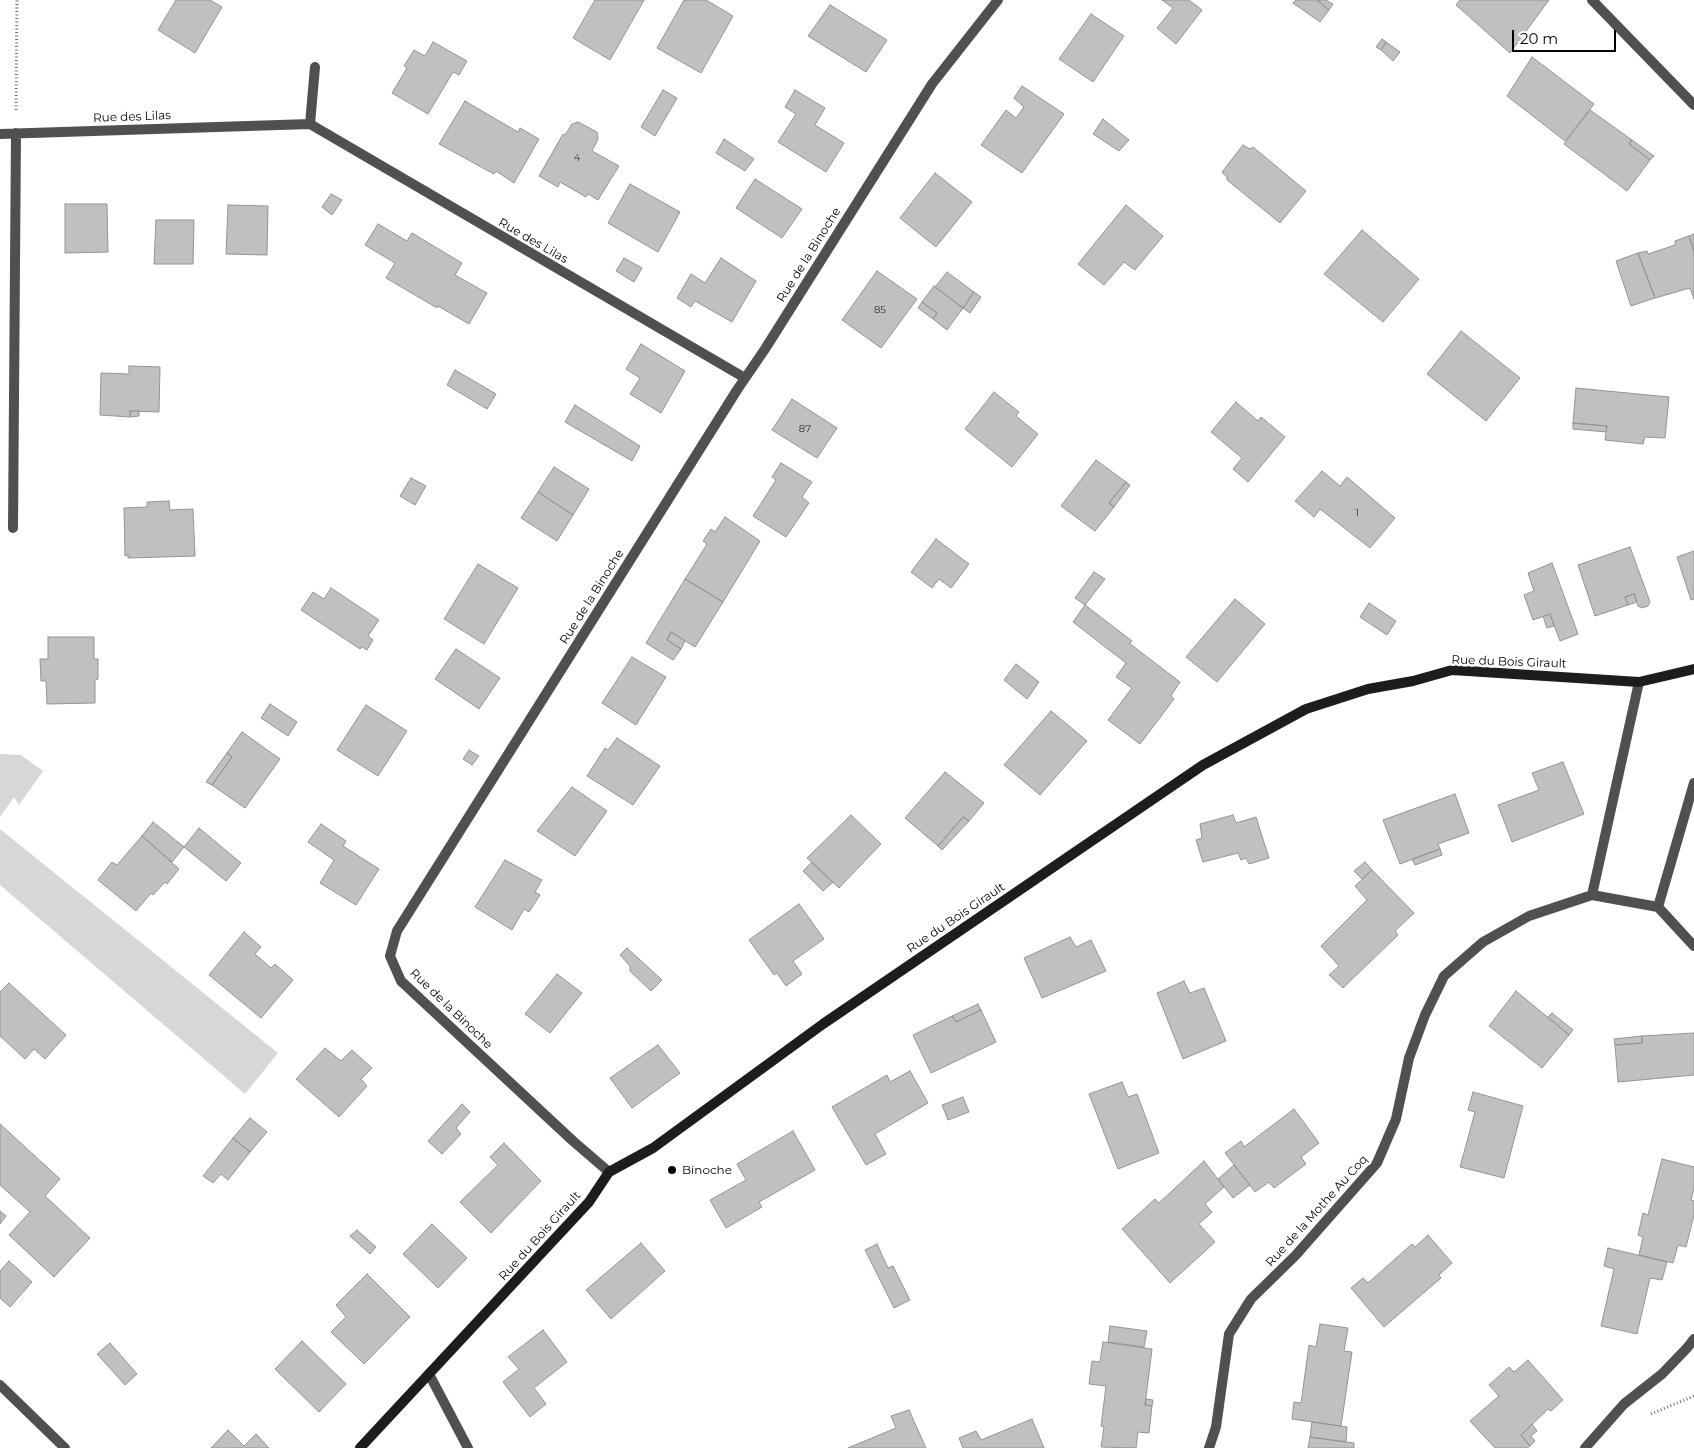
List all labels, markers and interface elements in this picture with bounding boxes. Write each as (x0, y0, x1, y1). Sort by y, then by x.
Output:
scale bar (1514, 20, 1618, 52)
text: 20 m (1520, 29, 1558, 48)
street label: Rue des Lilas (93, 108, 171, 126)
house number: 4 (574, 152, 580, 164)
street label: Rue de la Binoche (774, 205, 844, 305)
street label: Rue des Lilas (496, 215, 570, 267)
house number: 85 (874, 304, 886, 316)
house number: 87 (799, 423, 811, 435)
house number: 1 (1355, 507, 1359, 519)
street label: Rue de la Binoche (557, 547, 627, 647)
street label: Rue du Bois Girault (1451, 653, 1567, 671)
street label: Rue du Bois Girault (904, 880, 1008, 956)
street label: Rue de la Binoche (407, 966, 495, 1052)
street label: Rue de la Mothe Au Coq (1263, 1152, 1371, 1270)
place label: Binoche (682, 1163, 732, 1177)
marker: Binoche (666, 1164, 678, 1176)
street label: Rue du Bois Girault (496, 1188, 584, 1284)

